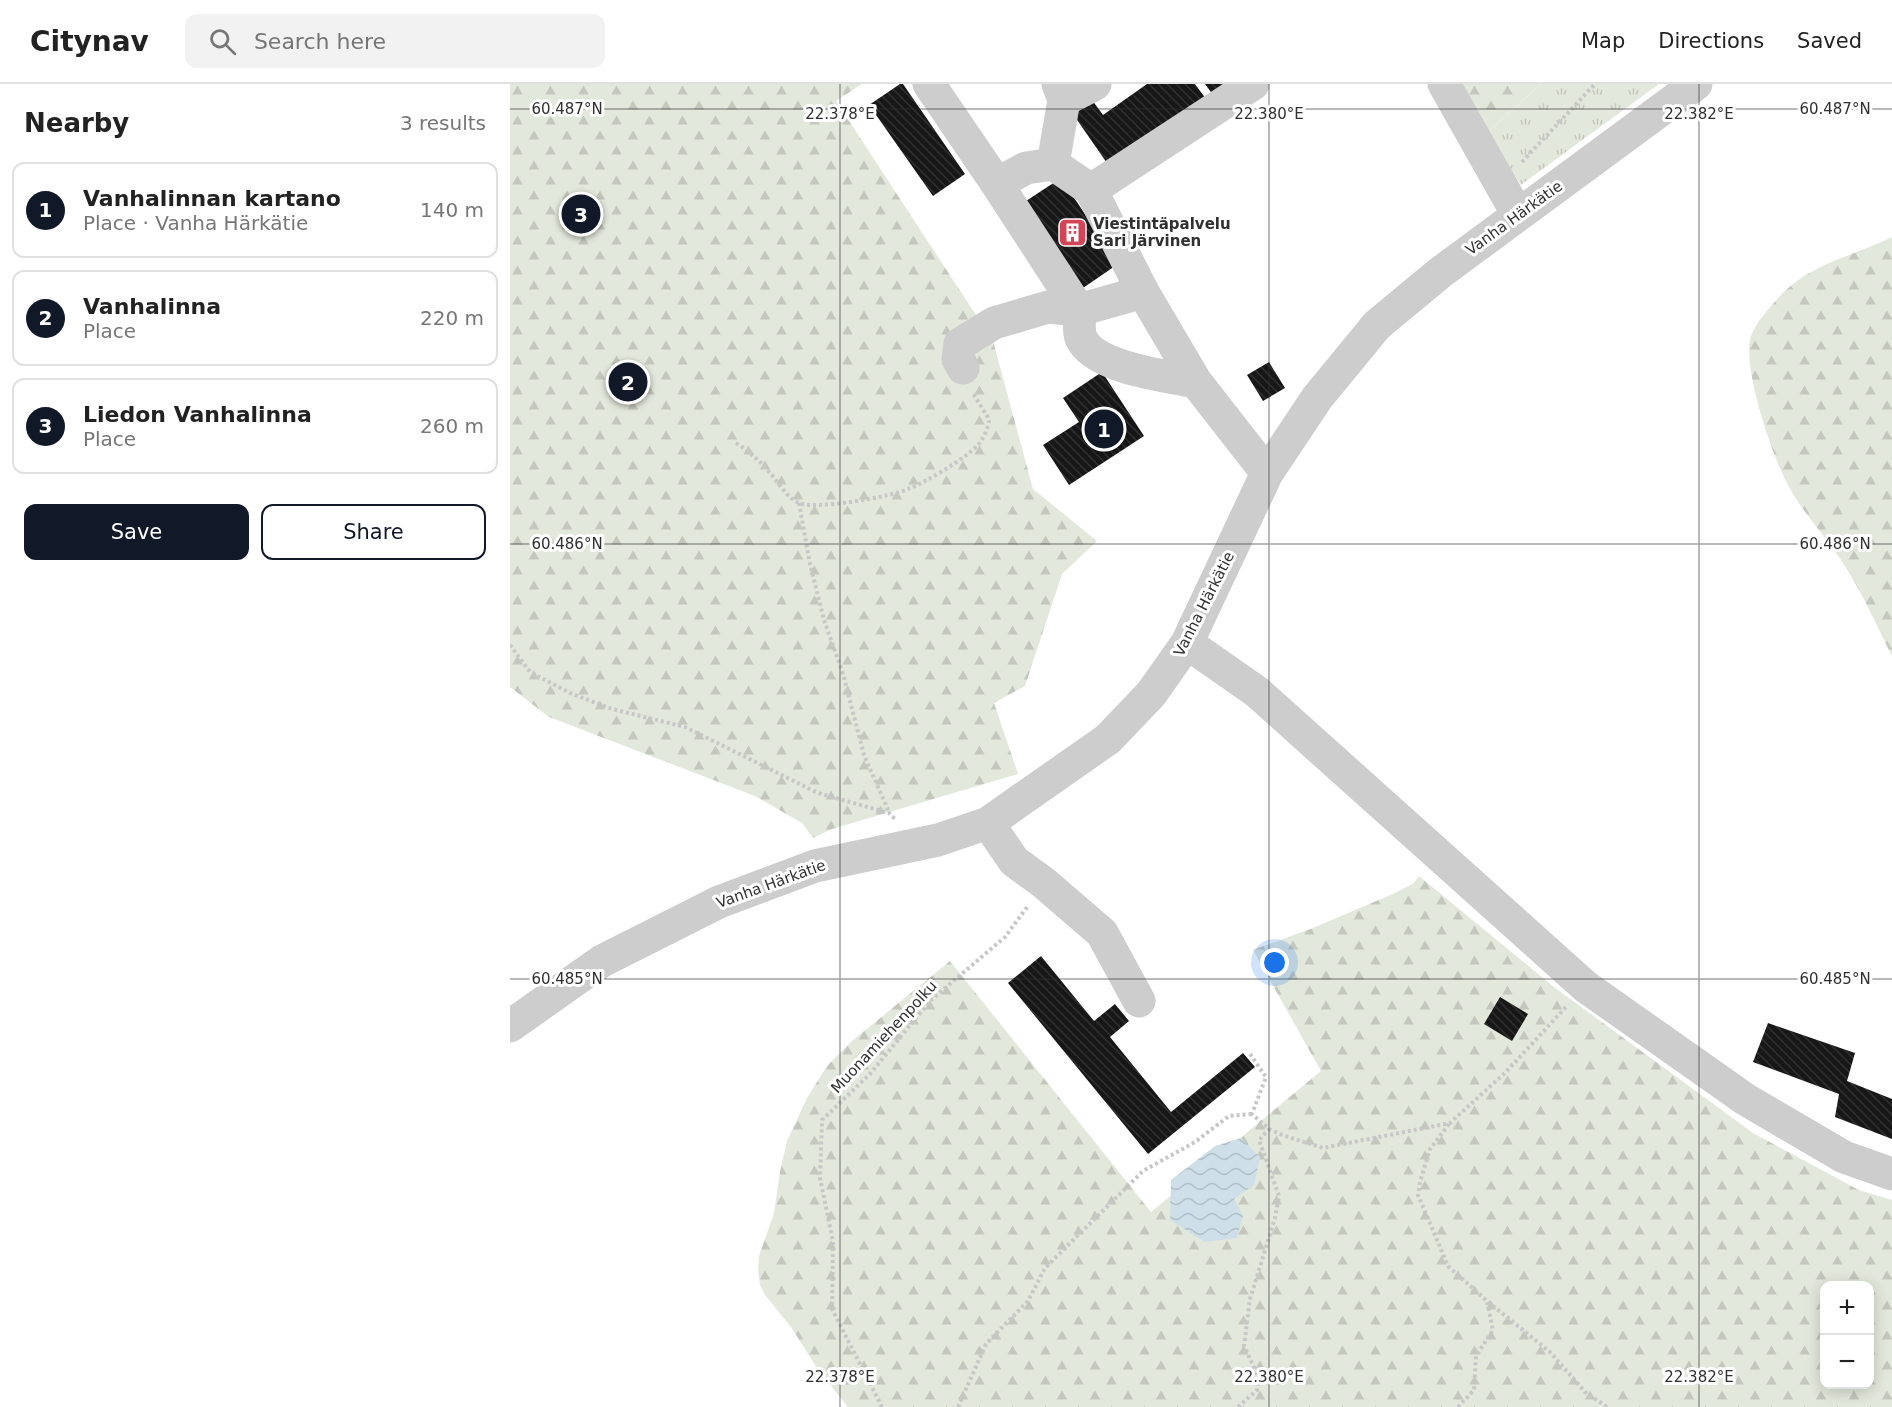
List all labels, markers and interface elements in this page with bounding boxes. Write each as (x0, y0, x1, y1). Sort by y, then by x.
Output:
search box (185, 14, 605, 68)
text: Citynav (30, 25, 149, 58)
icon: search (206, 25, 239, 58)
text: Search here (254, 29, 386, 54)
text: Map (1581, 29, 1625, 53)
text: Directions (1658, 29, 1764, 53)
text: Saved (1797, 29, 1862, 53)
text: 60.487°N (531, 100, 603, 118)
text: 60.487°N (1799, 100, 1871, 118)
text: 22.378°E (805, 105, 875, 123)
text: 22.380°E (1234, 105, 1304, 123)
text: 22.382°E (1664, 105, 1734, 123)
text: Nearby (24, 108, 129, 138)
text: 3 results (400, 111, 486, 135)
street label: Vanha Härkätie (1462, 177, 1566, 259)
text: Vanhalinnan kartano (83, 186, 341, 211)
pin: 3 (562, 192, 600, 236)
text: 1 (39, 198, 52, 222)
text: 140 m (420, 198, 484, 222)
text: Place · Vanha Härkätie (83, 211, 308, 235)
place label: Viestintäpalvelu Sari Järvinen (1093, 215, 1231, 250)
building icon: Viestintäpalvelu Sari Järvinen (1056, 217, 1088, 249)
text: Vanhalinna (83, 294, 221, 319)
text: 2 (39, 306, 52, 330)
text: 220 m (420, 306, 484, 330)
text: Place (83, 319, 136, 343)
pin: 2 (608, 360, 648, 404)
text: Liedon Vanhalinna (83, 402, 312, 427)
pin: 1 (1084, 406, 1124, 452)
text: 3 (39, 414, 52, 438)
text: 260 m (420, 414, 484, 438)
text: Place (83, 427, 136, 451)
button: Save (24, 504, 249, 560)
button: Share (261, 504, 486, 560)
text: 60.486°N (531, 535, 603, 553)
text: 60.486°N (1799, 535, 1871, 553)
street label: Vanha Härkätie (1170, 549, 1238, 659)
street label: Vanha Härkätie (714, 856, 828, 912)
your location (1260, 948, 1289, 977)
text: 60.485°N (531, 970, 603, 988)
text: 60.485°N (1799, 970, 1871, 988)
street label: Muonamiehenpolku (827, 977, 941, 1097)
map controls (1820, 1281, 1874, 1389)
button: + (1820, 1281, 1874, 1335)
button: − (1820, 1335, 1874, 1389)
text: 22.378°E (805, 1368, 875, 1386)
text: 22.380°E (1234, 1368, 1304, 1386)
text: 22.382°E (1664, 1368, 1734, 1386)

